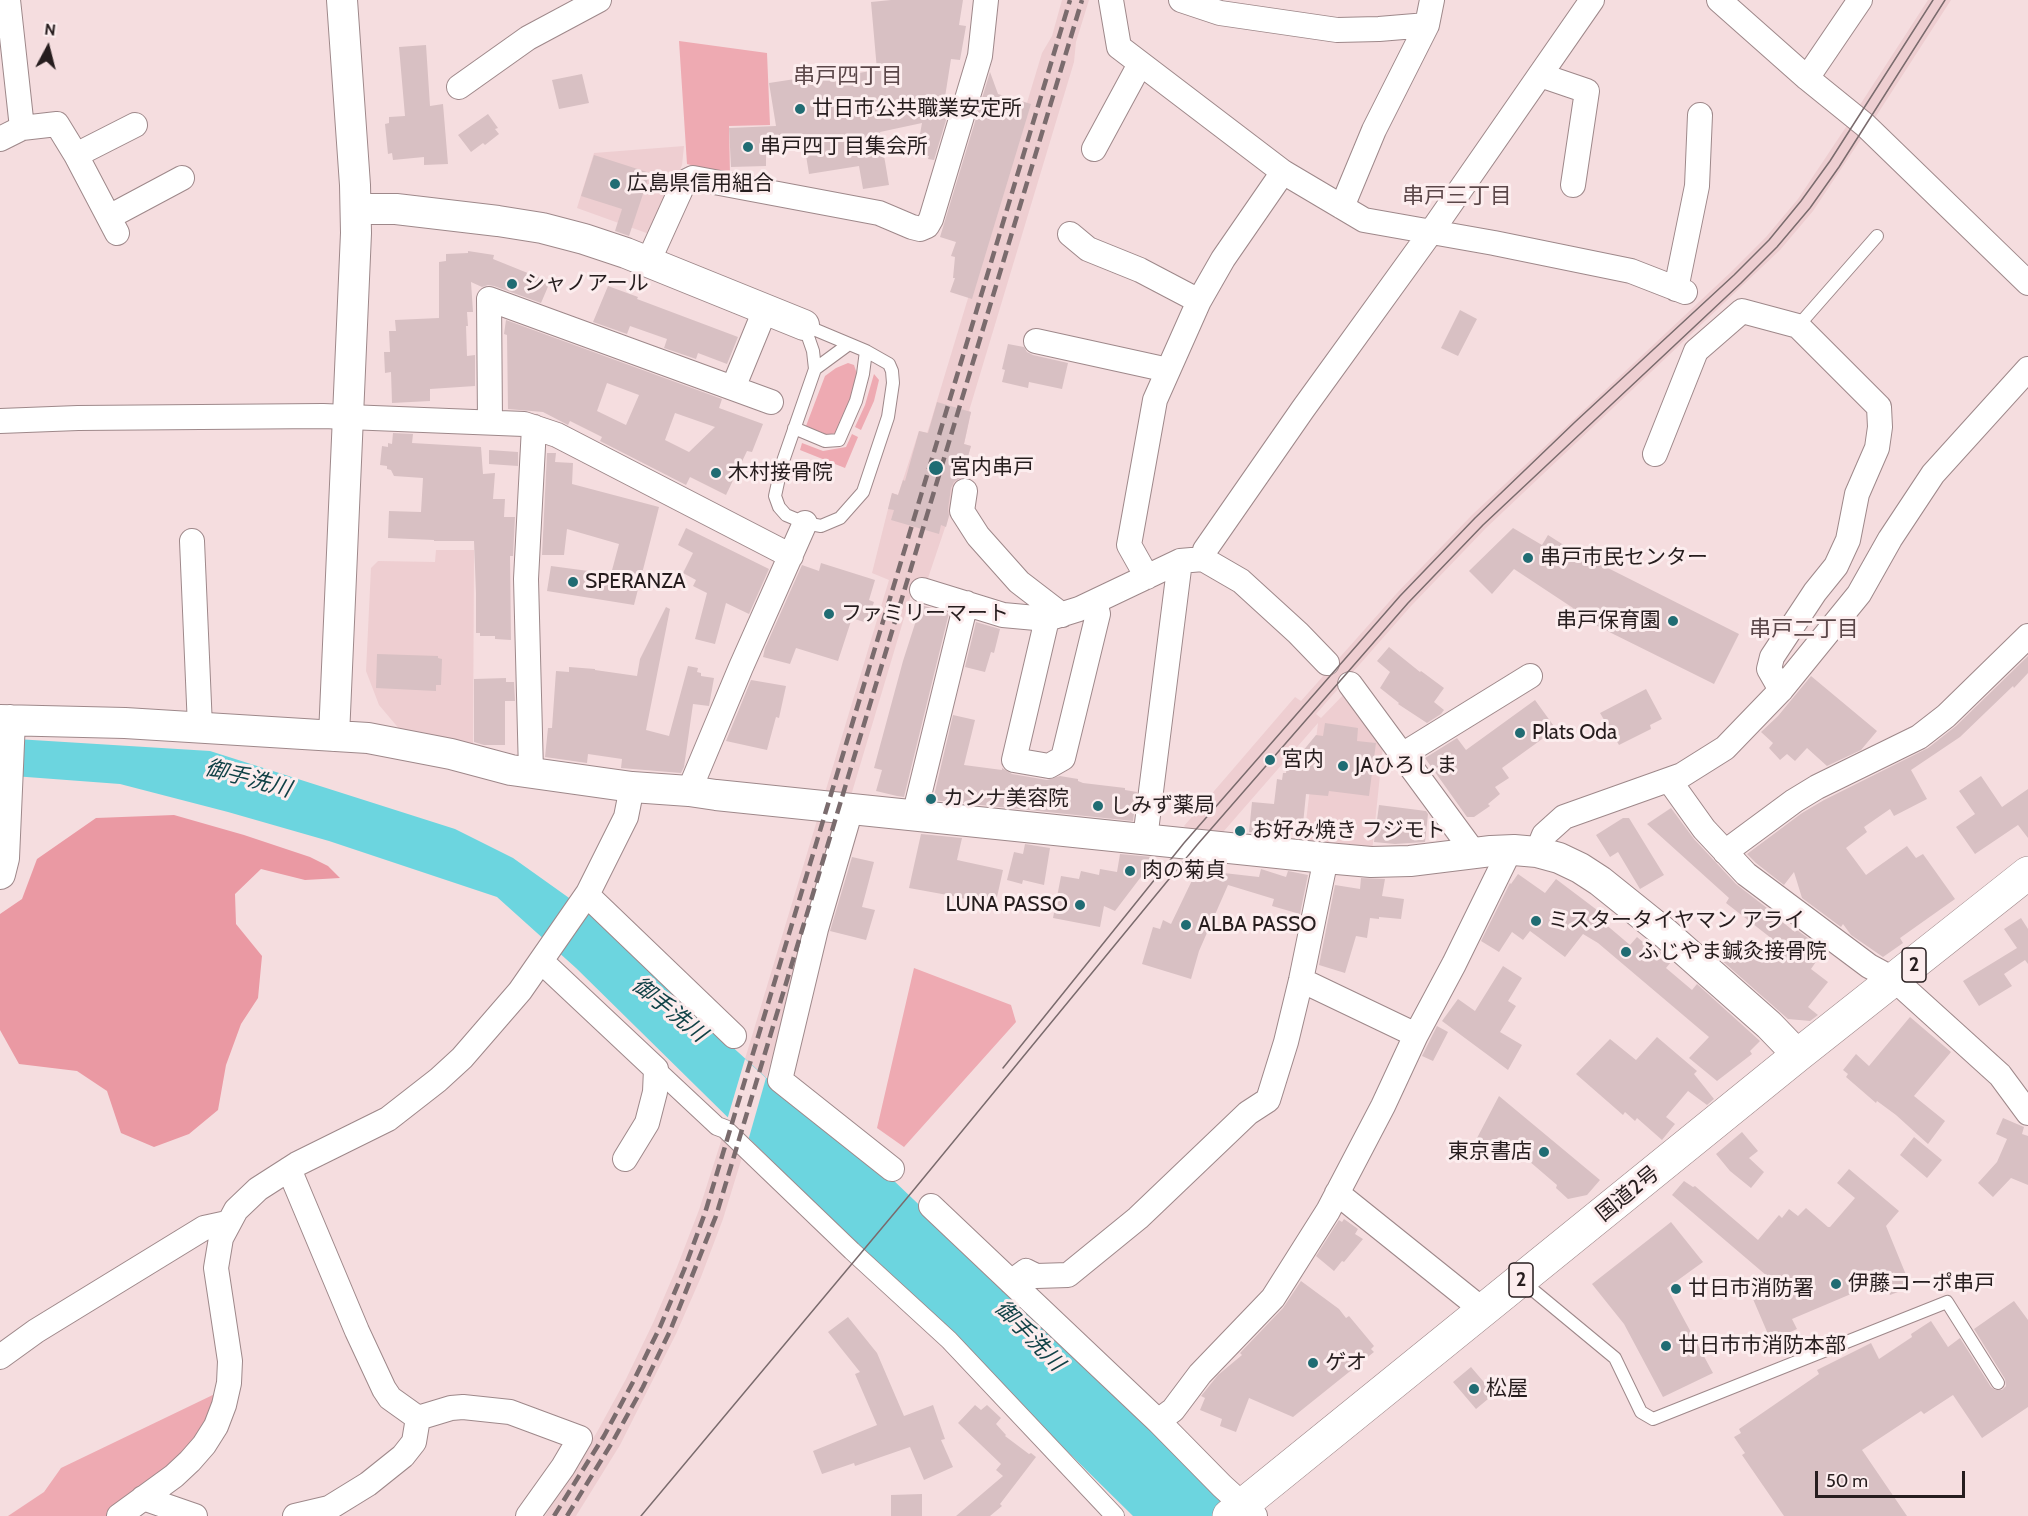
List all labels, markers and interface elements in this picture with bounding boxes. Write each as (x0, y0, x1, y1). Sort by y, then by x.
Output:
north arrow (18, 18, 78, 78)
text: N (43, 20, 57, 40)
district label: 串戸四丁目 (793, 64, 903, 90)
place label: 廿日市公共職業安定所 (812, 96, 1022, 122)
marker: 廿日市公共職業安定所 (793, 102, 807, 116)
place label: 串戸四丁目集会所 (760, 134, 928, 160)
marker: 串戸四丁目集会所 (741, 140, 755, 154)
place label: 広島県信用組合 (627, 171, 774, 197)
marker: 広島県信用組合 (608, 177, 622, 191)
district label: 串戸三丁目 (1402, 184, 1512, 210)
place label: シャノアール (524, 271, 649, 297)
marker: シャノアール (505, 277, 519, 291)
place label: 宮内串戸 (950, 455, 1034, 481)
marker: 宮内串戸 (927, 459, 945, 477)
place label: 木村接骨院 (728, 460, 833, 486)
marker: 木村接骨院 (709, 466, 723, 480)
place label: 串戸市民センター (1540, 545, 1708, 571)
marker: 串戸市民センター (1521, 551, 1535, 565)
place label: SPERANZA (585, 569, 686, 595)
marker: SPERANZA (566, 575, 580, 589)
place label: ファミリーマート (841, 601, 1009, 627)
marker: ファミリーマート (822, 607, 836, 621)
place label: 串戸保育園 (1556, 608, 1661, 634)
marker: 串戸保育園 (1666, 614, 1680, 628)
district label: 串戸二丁目 (1749, 617, 1859, 643)
place label: Plats Oda (1532, 720, 1617, 746)
marker: Plats Oda (1513, 726, 1527, 740)
place label: 宮内 (1282, 747, 1324, 773)
marker: 宮内 (1263, 753, 1277, 767)
place label: JAひろしま (1355, 753, 1457, 779)
water label: 御手洗川 (202, 755, 294, 803)
marker: JAひろしま (1336, 759, 1350, 773)
place label: カンナ美容院 (943, 786, 1069, 812)
marker: カンナ美容院 (924, 792, 938, 806)
place label: しみず薬局 (1110, 793, 1215, 819)
marker: しみず薬局 (1091, 799, 1105, 813)
place label: お好み焼き フジモト (1252, 818, 1446, 844)
marker: お好み焼き フジモト (1233, 824, 1247, 838)
place label: 肉の菊貞 (1142, 858, 1226, 884)
marker: 肉の菊貞 (1123, 864, 1137, 878)
place label: LUNA PASSO (945, 892, 1068, 918)
marker: LUNA PASSO (1073, 898, 1087, 912)
place label: ミスタータイヤマン アライ (1548, 908, 1805, 934)
place label: ALBA PASSO (1198, 912, 1316, 938)
marker: ミスタータイヤマン アライ (1529, 914, 1543, 928)
marker: ALBA PASSO (1179, 918, 1193, 932)
place label: ふじやま鍼灸接骨院 (1638, 939, 1827, 965)
marker: ふじやま鍼灸接骨院 (1619, 945, 1633, 959)
road number: 2 (1902, 948, 1926, 982)
water label: 御手洗川 (626, 972, 712, 1048)
place label: 東京書店 (1448, 1139, 1532, 1165)
marker: 東京書店 (1537, 1145, 1551, 1159)
street label: 国道2号 (1591, 1161, 1665, 1227)
road number: 2 (1509, 1263, 1533, 1297)
place label: 伊藤コーポ串戸 (1848, 1271, 1995, 1297)
place label: 廿日市消防署 (1688, 1276, 1814, 1302)
marker: 伊藤コーポ串戸 (1829, 1277, 1843, 1291)
marker: 廿日市消防署 (1669, 1282, 1683, 1296)
water label: 御手洗川 (989, 1295, 1069, 1377)
place label: 廿日市市消防本部 (1678, 1333, 1846, 1359)
marker: 廿日市市消防本部 (1659, 1339, 1673, 1353)
place label: ゲオ (1325, 1350, 1367, 1376)
marker: ゲオ (1306, 1356, 1320, 1370)
place label: 松屋 (1486, 1376, 1528, 1402)
marker: 松屋 (1467, 1382, 1481, 1396)
scale bar (1818, 1459, 1968, 1497)
text: 50 m (1826, 1470, 1868, 1492)

